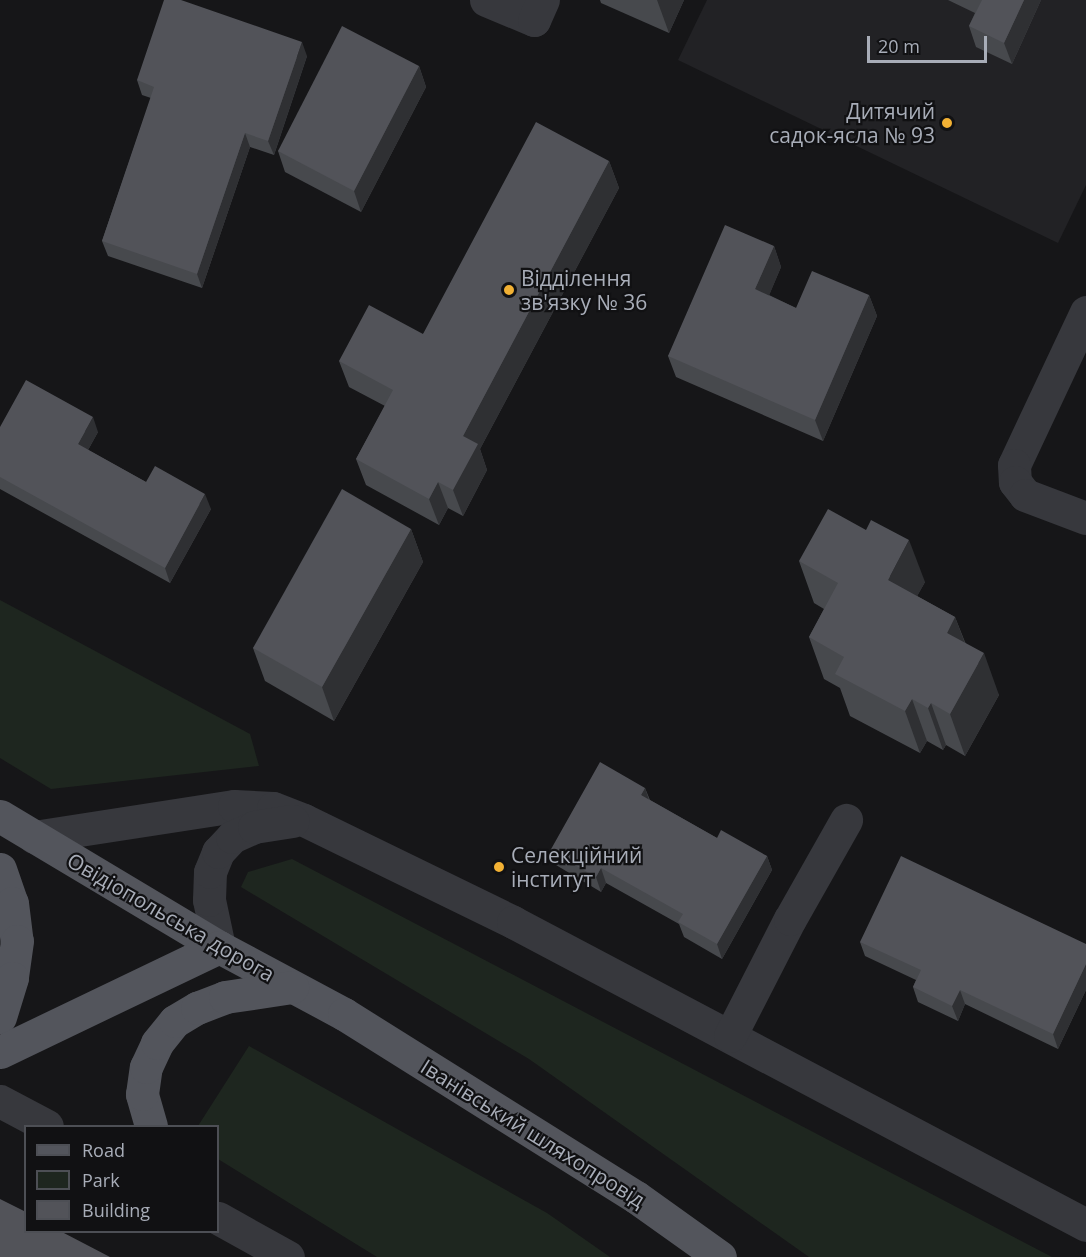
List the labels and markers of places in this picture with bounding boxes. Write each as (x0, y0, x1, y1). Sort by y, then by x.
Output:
place label: Дитячий садок-ясла № 93 (769, 98, 935, 148)
marker: Дитячий садок-ясла № 93 (940, 116, 954, 130)
place label: Відділення зв'язку № 36 (521, 265, 647, 315)
marker: Відділення зв'язку № 36 (502, 283, 516, 297)
place label: Селекційний інститут (511, 842, 642, 892)
marker: Селекційний інститут (492, 860, 506, 874)

